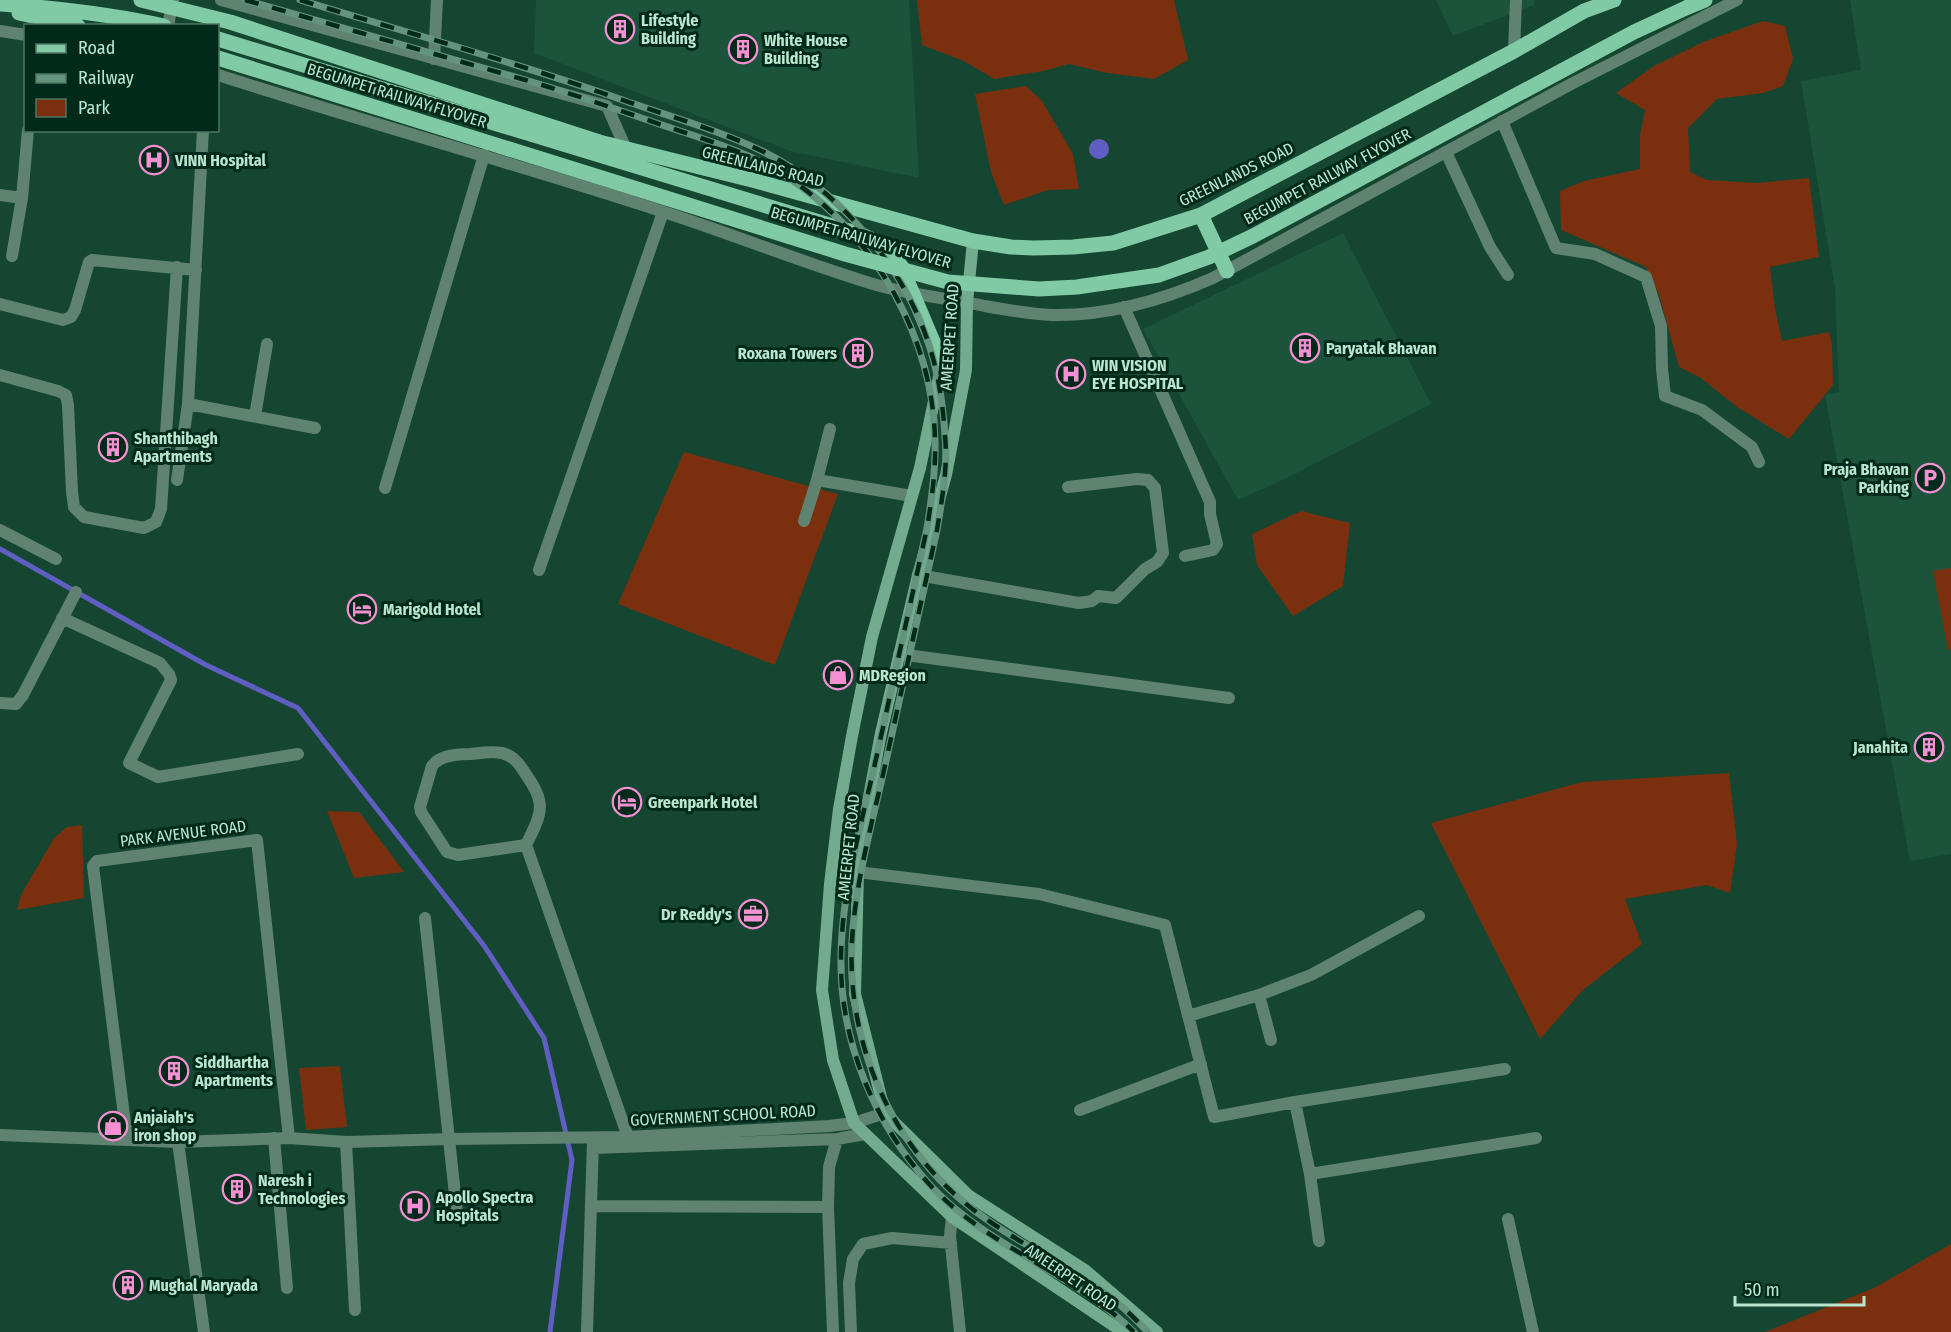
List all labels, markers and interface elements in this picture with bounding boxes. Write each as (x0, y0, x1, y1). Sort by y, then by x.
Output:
place label: Lifestyle Building (641, 11, 698, 48)
building icon: Lifestyle Building (604, 13, 636, 45)
legend (24, 24, 219, 132)
place label: White House Building (764, 31, 847, 68)
building icon: White House Building (727, 33, 759, 65)
text: Road (78, 37, 115, 59)
street label: BEGUMPET RAILWAY FLYOVER (305, 59, 489, 132)
text: Railway (78, 67, 134, 89)
text: Park (78, 97, 111, 119)
street label: BEGUMPET RAILWAY FLYOVER (1240, 124, 1414, 229)
street label: GREENLANDS ROAD (1176, 139, 1297, 210)
street label: GREENLANDS ROAD (700, 142, 826, 191)
hospital icon: VINN Hospital (138, 144, 170, 176)
place label: VINN Hospital (174, 151, 266, 170)
street label: BEGUMPET RAILWAY FLYOVER (769, 203, 953, 272)
street label: AMEERPET ROAD (936, 283, 963, 391)
building icon: Paryatak Bhavan (1289, 332, 1321, 364)
building icon: Roxana Towers (842, 337, 874, 369)
place label: Paryatak Bhavan (1326, 339, 1437, 358)
place label: Roxana Towers (738, 344, 837, 363)
place label: WIN VISION EYE HOSPITAL (1092, 356, 1184, 393)
hospital icon: WIN VISION EYE HOSPITAL (1055, 358, 1087, 390)
place label: Shanthibagh Apartments (133, 429, 218, 466)
building icon: Shanthibagh Apartments (97, 431, 129, 463)
place label: Praja Bhavan Parking (1823, 460, 1909, 497)
parking icon: Praja Bhavan Parking (1914, 462, 1946, 494)
hotel icon: Marigold Hotel (346, 593, 378, 625)
place label: Marigold Hotel (383, 600, 482, 619)
shop icon: MDRegion (822, 659, 854, 691)
place label: MDRegion (859, 666, 926, 685)
building icon: Janahita (1913, 731, 1945, 763)
place label: Janahita (1852, 738, 1908, 757)
hotel icon: Greenpark Hotel (611, 786, 643, 818)
place label: Greenpark Hotel (648, 793, 758, 812)
street label: AMEERPET ROAD (833, 793, 864, 901)
street label: PARK AVENUE ROAD (119, 816, 247, 851)
office icon: Dr Reddy's (737, 898, 769, 930)
place label: Dr Reddy's (661, 905, 732, 924)
place label: Siddhartha Apartments (194, 1053, 273, 1090)
building icon: Siddhartha Apartments (158, 1055, 190, 1087)
street label: GOVERNMENT SCHOOL ROAD (630, 1101, 816, 1130)
place label: Anjaiah's iron shop (133, 1108, 197, 1145)
shop icon: Anjaiah's iron shop (97, 1110, 129, 1142)
place label: Naresh i Technologies (258, 1171, 345, 1208)
building icon: Naresh i Technologies (221, 1173, 253, 1205)
place label: Apollo Spectra Hospitals (435, 1188, 534, 1225)
hospital icon: Apollo Spectra Hospitals (399, 1190, 431, 1222)
street label: AMEERPET ROAD (1021, 1240, 1120, 1315)
building icon: Mughal Maryada (112, 1269, 144, 1301)
scale bar (1735, 1269, 1864, 1307)
place label: Mughal Maryada (149, 1276, 258, 1295)
text: 50 m (1744, 1279, 1780, 1301)

